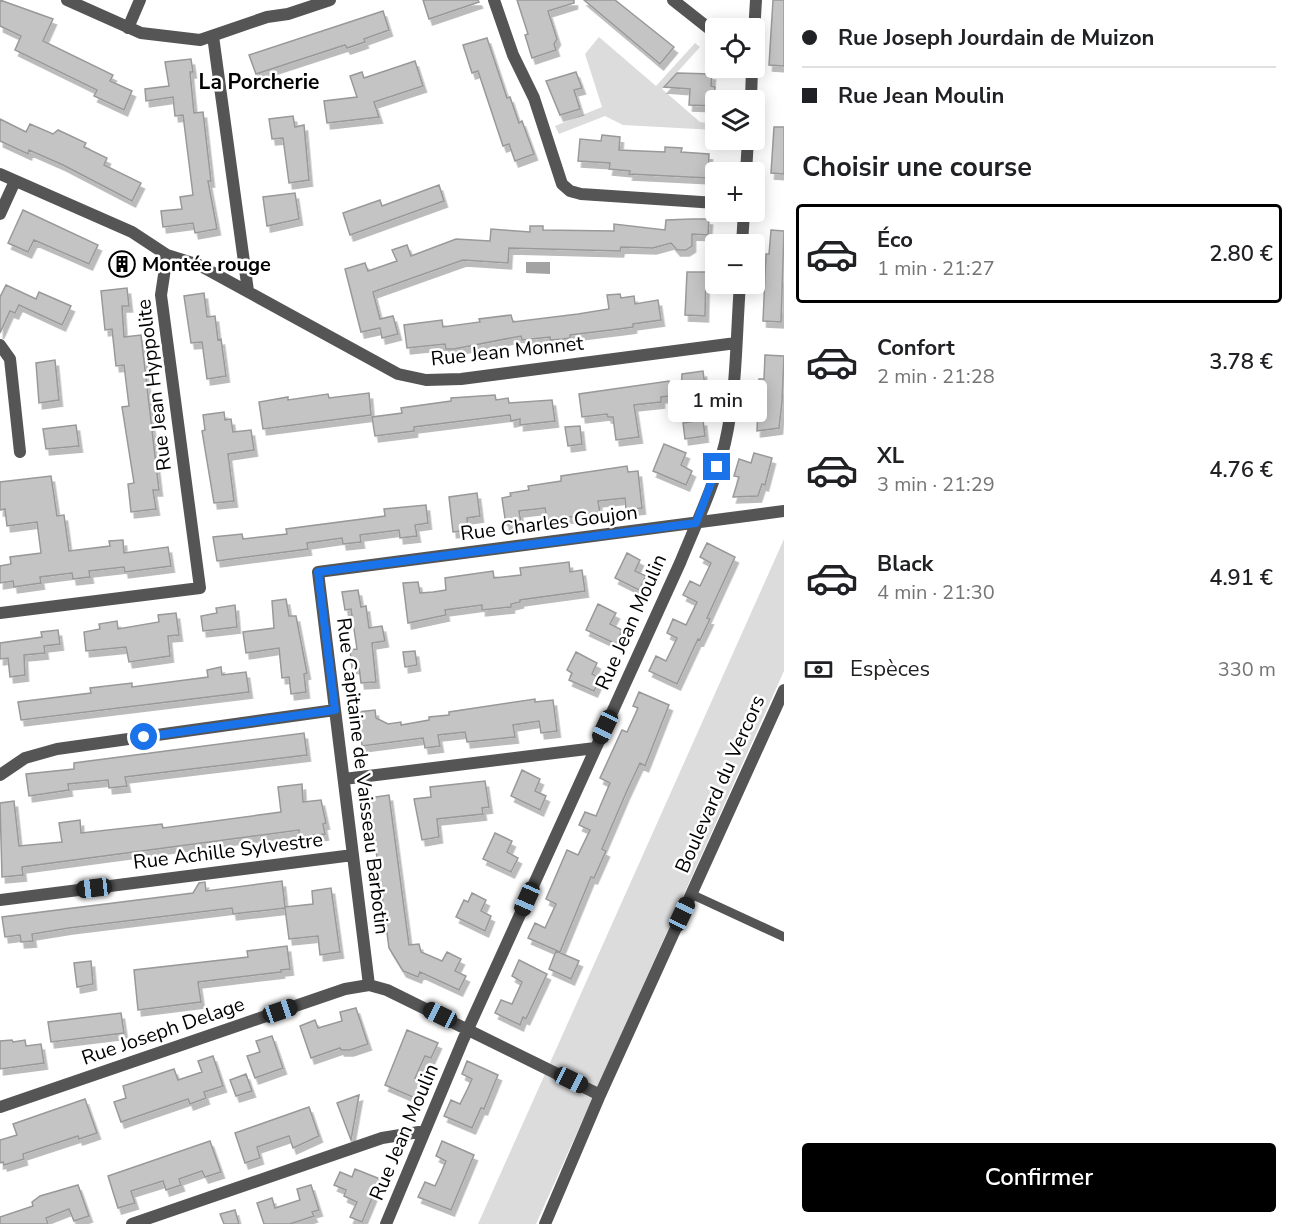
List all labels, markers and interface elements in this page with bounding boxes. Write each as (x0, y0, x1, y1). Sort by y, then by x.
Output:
map controls (705, 18, 765, 294)
button: locate (705, 18, 765, 78)
text: Rue Joseph Jourdain de Muizon (838, 23, 1154, 53)
district label: La Porcherie (199, 68, 319, 96)
text: Rue Jean Moulin (838, 81, 1004, 111)
button: layers (705, 90, 765, 150)
text: Choisir une course (802, 149, 1032, 186)
button: + (705, 162, 765, 222)
text: Éco (877, 225, 913, 255)
icon: car (805, 227, 859, 281)
button: − (705, 234, 765, 294)
text: 2.80 € (1209, 239, 1273, 269)
building icon: Montée rouge (107, 249, 137, 279)
place label: Montée rouge (142, 251, 271, 278)
text: 1 min · 21:27 (877, 255, 995, 282)
street label: Rue Jean Hyppolite (130, 298, 178, 472)
street label: Rue Jean Monnet (429, 329, 586, 372)
text: Confort (877, 333, 955, 363)
icon: car (805, 335, 859, 389)
text: 3.78 € (1209, 347, 1273, 377)
text: 2 min · 21:28 (877, 363, 995, 390)
callout: 1 min (668, 380, 766, 422)
text: 1 min (692, 387, 743, 414)
text: XL (877, 441, 904, 471)
icon: car (805, 443, 859, 497)
route end (703, 453, 730, 480)
text: 4.76 € (1209, 455, 1273, 485)
text: 3 min · 21:29 (877, 471, 995, 498)
street label: Rue Charles Goujon (459, 499, 639, 547)
text: Black (877, 549, 933, 579)
street label: Rue Jean Moulin (589, 550, 673, 694)
icon: car (805, 551, 859, 605)
text: 4.91 € (1209, 563, 1273, 593)
text: 4 min · 21:30 (877, 579, 995, 606)
street label: Rue Capitaine de Vaisseau Barbotin (330, 616, 396, 936)
icon: cash (802, 653, 835, 686)
text: Espèces (850, 654, 930, 684)
text: 330 m (1218, 656, 1276, 683)
street label: Boulevard du Vercors (669, 691, 771, 877)
car (589, 707, 621, 747)
route start (130, 723, 157, 750)
street label: Rue Achille Sylvestre (132, 826, 324, 876)
car (75, 877, 113, 899)
car (511, 879, 543, 919)
car (666, 894, 698, 934)
street label: Rue Joseph Delage (78, 990, 248, 1072)
car (260, 997, 300, 1025)
car (420, 999, 460, 1031)
street label: Rue Jean Moulin (363, 1060, 445, 1204)
car (551, 1064, 591, 1096)
button: Confirmer (802, 1143, 1276, 1212)

